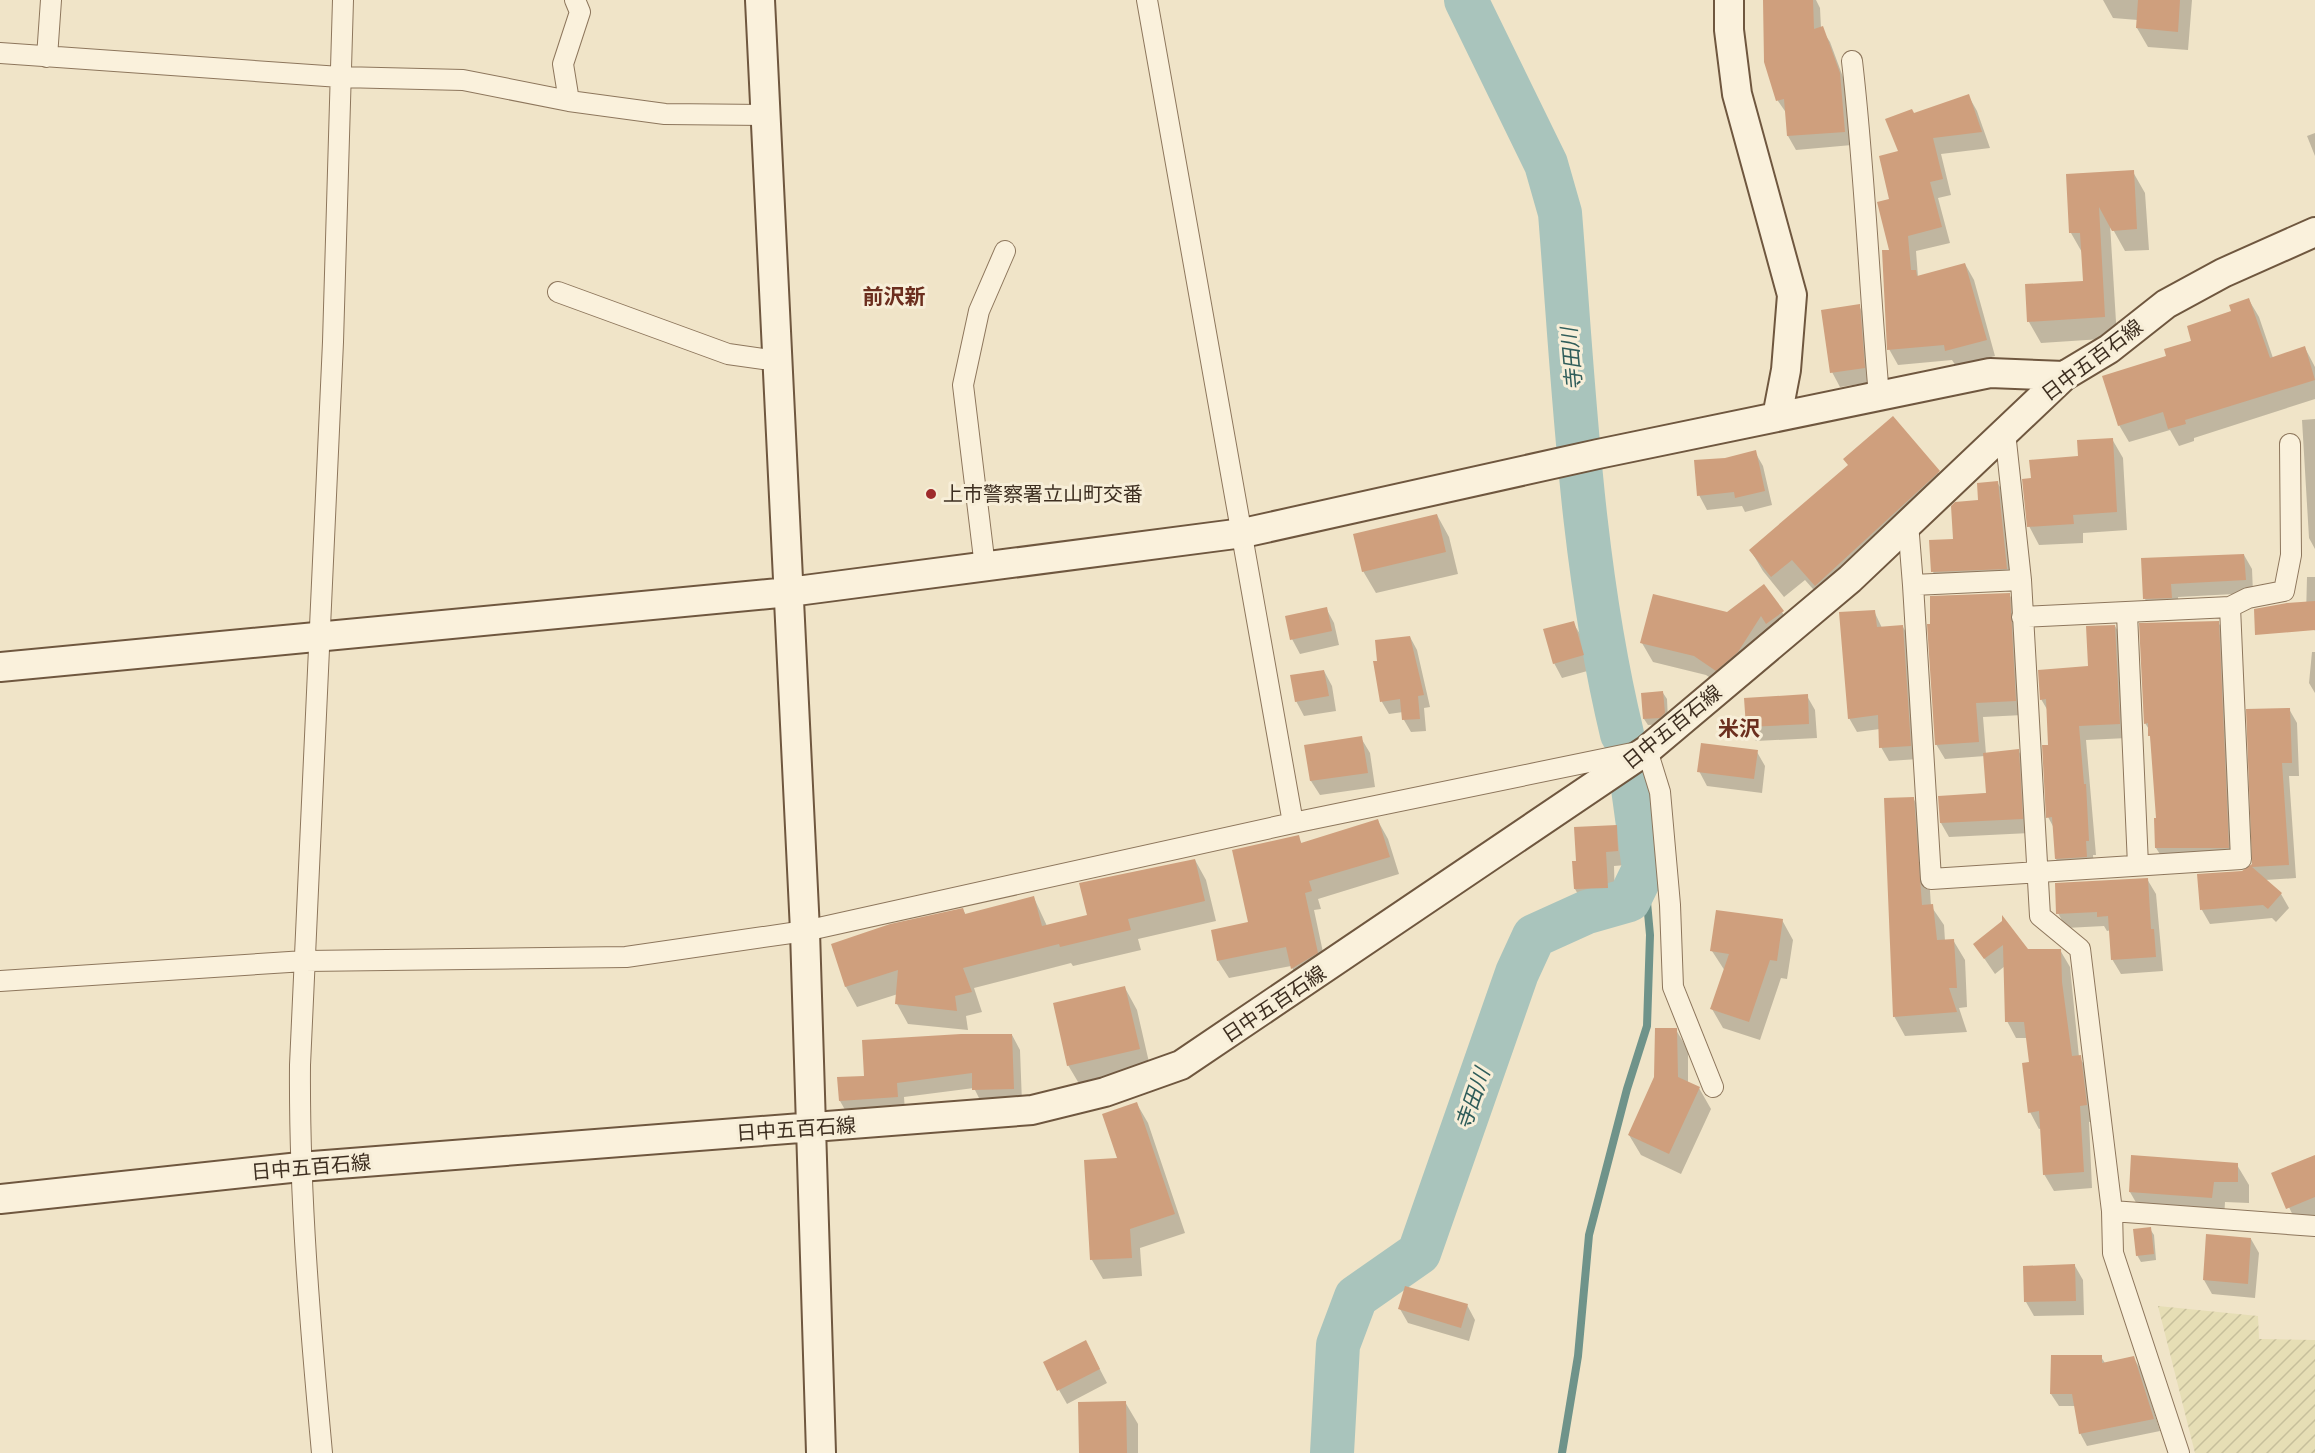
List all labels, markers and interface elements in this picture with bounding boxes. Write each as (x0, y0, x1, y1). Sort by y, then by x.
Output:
district label: 前沢新 (863, 280, 926, 310)
street label: 日中五百石線 (2034, 311, 2148, 406)
water label: 寺田川 (1552, 324, 1588, 392)
place label: 上市警察署立山町交番 (943, 478, 1143, 507)
marker: 上市警察署立山町交番 (924, 487, 938, 501)
street label: 日中五百石線 (1615, 677, 1727, 775)
district label: 米沢 (1718, 712, 1760, 742)
street label: 日中五百石線 (1215, 957, 1331, 1048)
water label: 寺田川 (1447, 1062, 1496, 1133)
street label: 日中五百石線 (735, 1109, 857, 1146)
street label: 日中五百石線 (250, 1146, 372, 1185)

